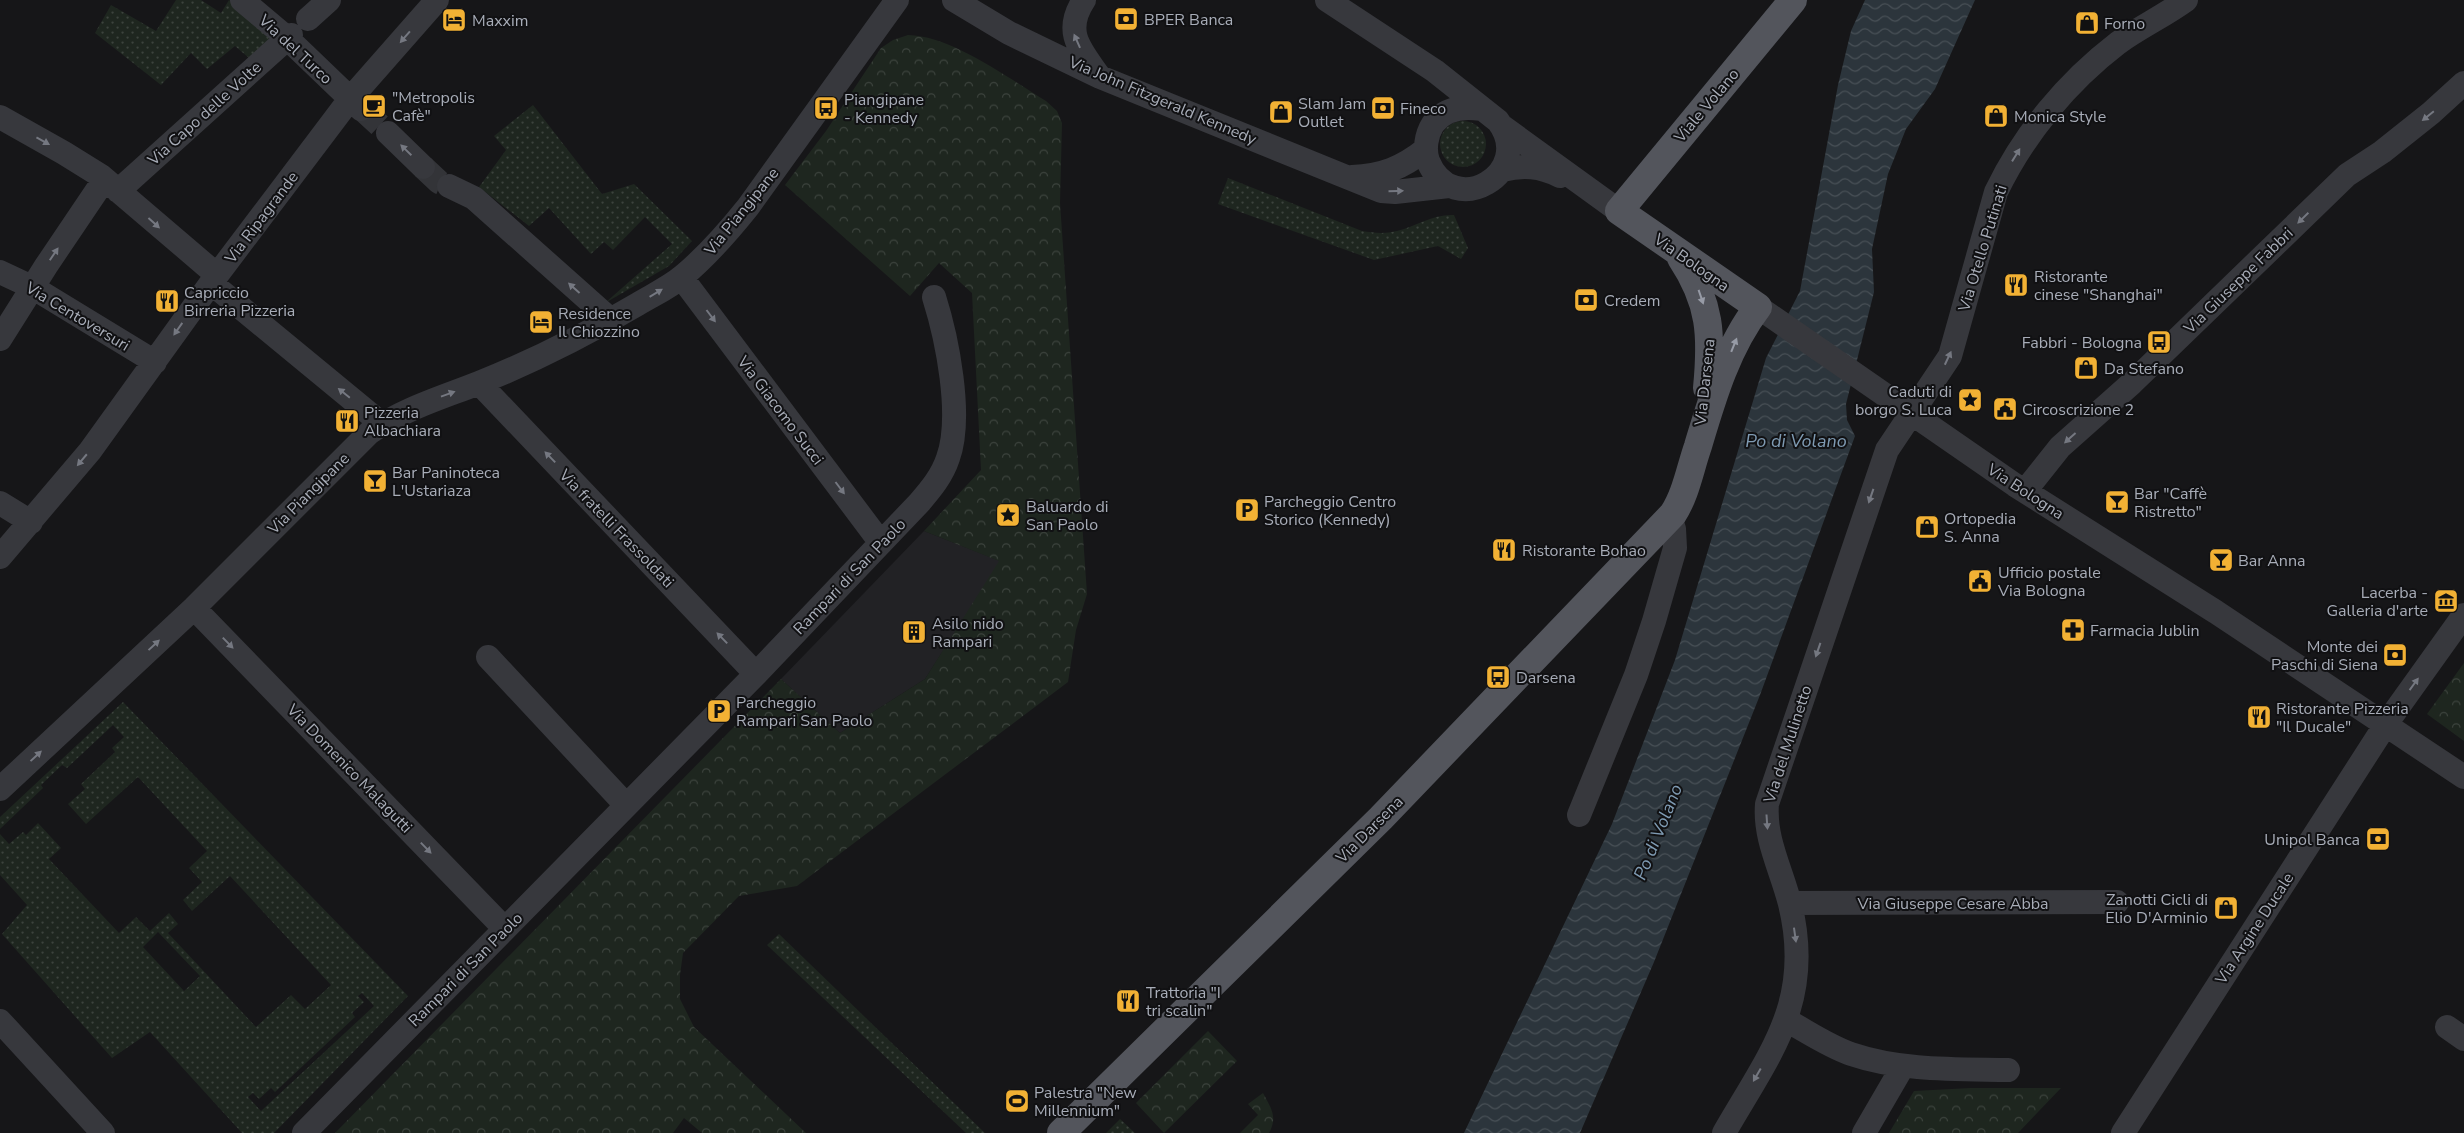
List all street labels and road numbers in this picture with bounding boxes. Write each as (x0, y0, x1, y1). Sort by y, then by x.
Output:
street label: Via del Turco (253, 9, 337, 90)
street label: Via John Fitzgerald Kennedy (1065, 51, 1260, 151)
street label: Via Capo delle Volte (142, 57, 266, 171)
street label: Viale Volano (1669, 64, 1744, 148)
street label: Via Piangipane (699, 163, 784, 261)
street label: Via Ripagrande (219, 167, 304, 269)
street label: Via Otello Putinati (1953, 182, 2013, 315)
street label: Via Giuseppe Fabbri (2178, 223, 2298, 339)
street label: Via Bologna (1648, 228, 1734, 297)
street label: Via Centoversuri (20, 277, 134, 357)
street label: Via Darsena (1689, 338, 1720, 428)
street label: Via Giacomo Succi (731, 351, 828, 470)
street label: Via Piangipane (262, 448, 354, 540)
street label: Via Bologna (1982, 458, 2068, 525)
street label: Via fratelli Frassoldati (553, 464, 679, 593)
street label: Rampari di San Paolo (788, 514, 911, 640)
street label: Via del Mulinetto (1758, 683, 1817, 807)
street label: Via Domenico Malagutti (281, 699, 417, 838)
street label: Via Darsena (1330, 791, 1408, 869)
street label: Via Argine Ducale (2210, 868, 2299, 990)
street label: Via Giuseppe Cesare Abba (1856, 893, 2049, 915)
street label: Rampari di San Paolo (404, 908, 528, 1032)

